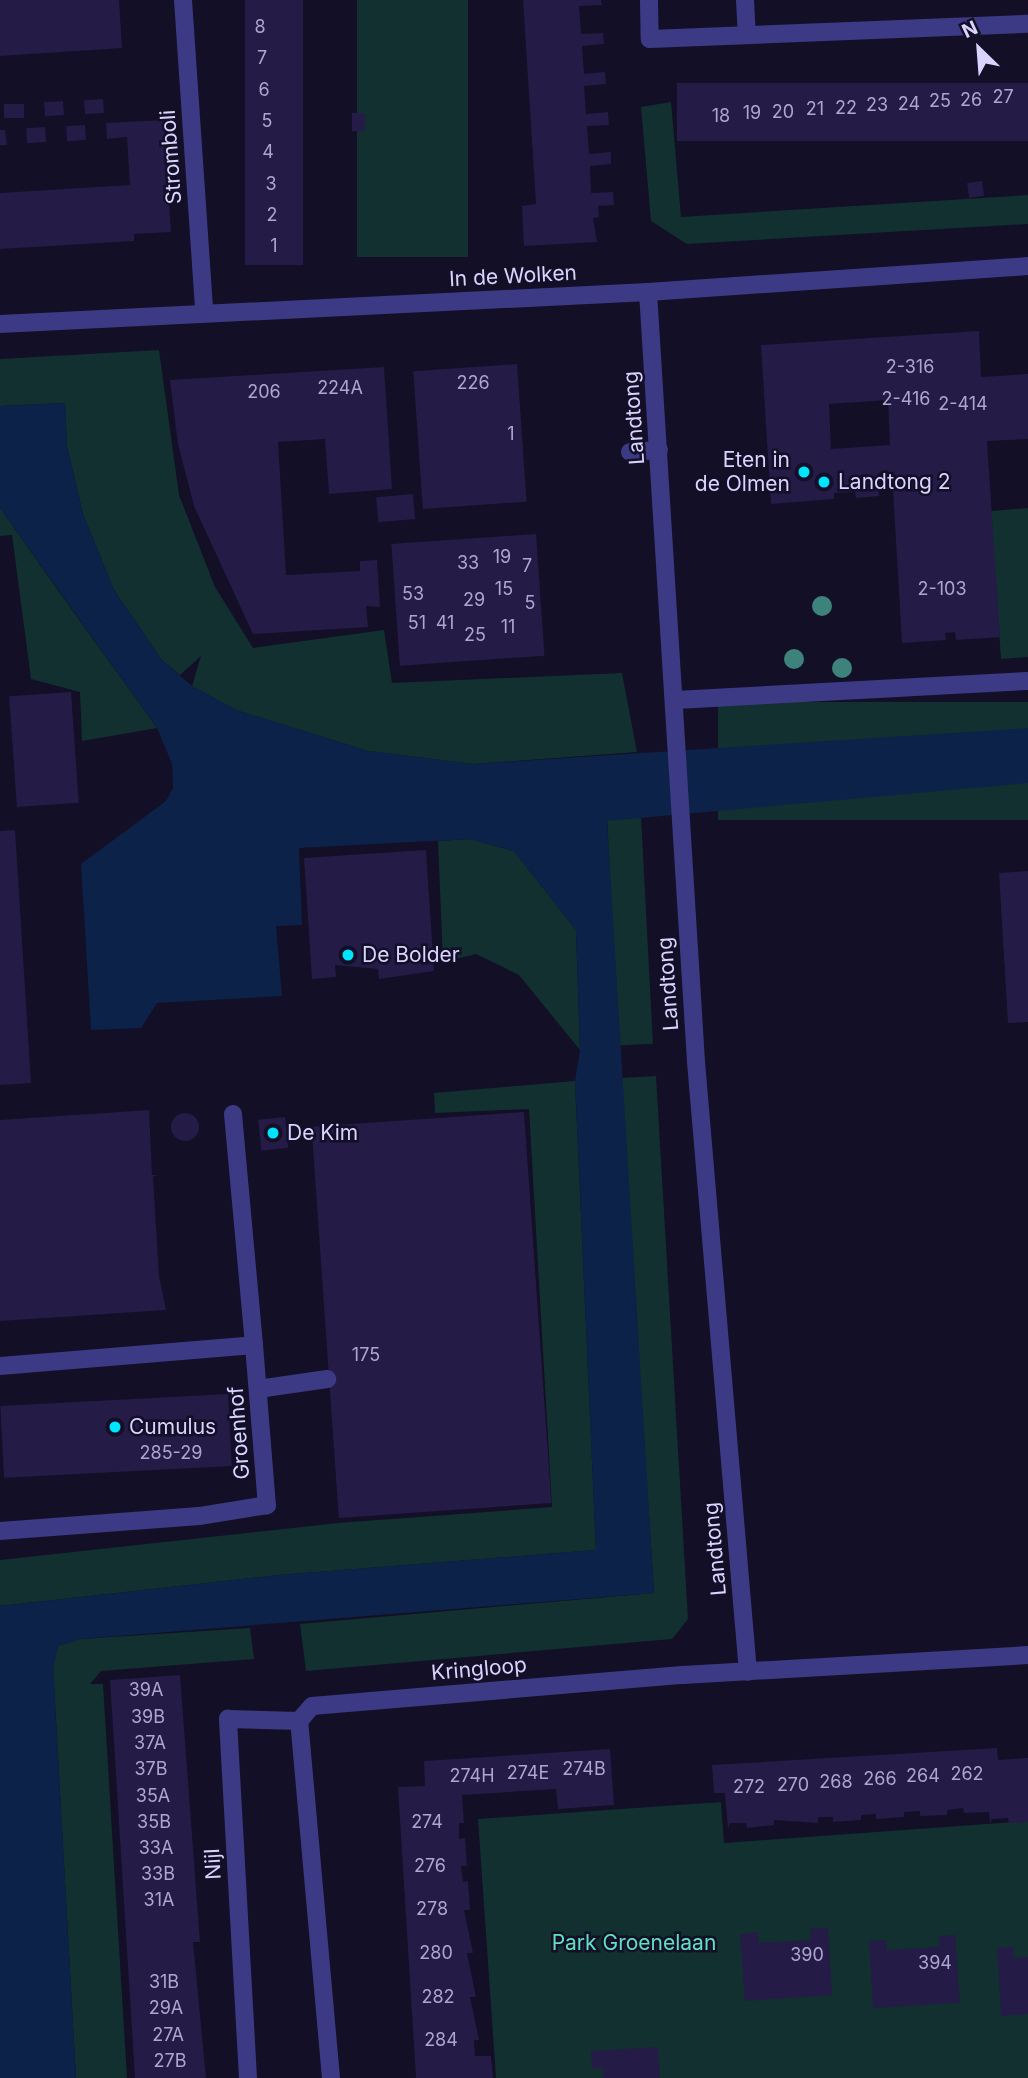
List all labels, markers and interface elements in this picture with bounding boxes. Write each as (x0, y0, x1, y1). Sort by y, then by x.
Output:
north arrow (944, 14, 1014, 84)
house number: 8 (254, 16, 266, 38)
text: N (958, 16, 981, 43)
house number: 7 (257, 47, 267, 69)
house number: 6 (258, 79, 270, 101)
house number: 27 (992, 86, 1014, 108)
house number: 26 (960, 89, 982, 111)
house number: 25 (929, 90, 951, 112)
house number: 24 (898, 93, 920, 115)
house number: 23 (866, 94, 888, 116)
house number: 22 (835, 97, 857, 119)
house number: 21 (806, 98, 824, 120)
house number: 20 (772, 101, 794, 123)
house number: 19 (743, 102, 761, 124)
house number: 18 (712, 105, 730, 127)
street label: Stromboli (155, 109, 187, 205)
house number: 5 (262, 110, 272, 132)
house number: 4 (262, 141, 274, 163)
house number: 3 (265, 173, 277, 195)
house number: 2 (267, 204, 277, 226)
house number: 1 (270, 235, 278, 257)
street label: In de Wolken (448, 260, 578, 292)
house number: 2-316 (886, 356, 934, 378)
street label: Landtong (618, 370, 650, 466)
house number: 226 (456, 372, 490, 394)
house number: 224A (317, 377, 363, 399)
house number: 206 (247, 381, 281, 403)
house number: 2-416 (881, 388, 931, 410)
house number: 2-414 (938, 393, 988, 415)
house number: 1 (507, 423, 515, 445)
place label: Eten in de Olmen (695, 447, 790, 497)
marker: Eten in de Olmen (796, 464, 812, 480)
place label: Landtong 2 (838, 469, 950, 495)
marker: Landtong 2 (816, 474, 832, 490)
house number: 19 (493, 546, 511, 568)
house number: 33 (457, 552, 479, 574)
house number: 7 (522, 555, 532, 577)
house number: 15 (495, 578, 513, 600)
house number: 2-103 (917, 578, 967, 600)
house number: 53 (402, 583, 424, 605)
house number: 29 (463, 589, 485, 611)
house number: 5 (525, 592, 535, 614)
house number: 51 (408, 612, 426, 634)
house number: 41 (436, 612, 454, 634)
house number: 11 (501, 616, 515, 638)
house number: 25 (464, 624, 486, 646)
street label: Landtong (652, 936, 684, 1032)
place label: De Bolder (362, 942, 460, 968)
marker: De Bolder (340, 947, 356, 963)
place label: De Kim (287, 1120, 358, 1146)
marker: De Kim (265, 1125, 281, 1141)
house number: 175 (352, 1344, 380, 1366)
street label: Groenhof (223, 1386, 255, 1480)
place label: Cumulus (129, 1414, 216, 1440)
marker: Cumulus (107, 1419, 123, 1435)
house number: 285-29 (140, 1442, 202, 1464)
street label: Landtong (698, 1501, 732, 1597)
street label: Kringloop (430, 1652, 528, 1686)
house number: 39A (129, 1679, 163, 1701)
house number: 39B (131, 1706, 165, 1728)
house number: 37A (134, 1732, 166, 1754)
house number: 37B (134, 1758, 168, 1780)
house number: 274B (562, 1758, 606, 1780)
house number: 274E (507, 1762, 549, 1784)
house number: 262 (950, 1763, 984, 1785)
house number: 274H (449, 1765, 495, 1787)
house number: 264 (906, 1765, 940, 1787)
house number: 266 (863, 1768, 897, 1790)
house number: 268 (819, 1771, 853, 1793)
house number: 270 (777, 1774, 809, 1796)
house number: 272 (733, 1776, 765, 1798)
house number: 35A (136, 1785, 170, 1807)
house number: 35B (137, 1811, 171, 1833)
house number: 274 (411, 1811, 443, 1833)
house number: 33A (139, 1837, 173, 1859)
street label: Nijl (200, 1848, 226, 1880)
house number: 276 (414, 1855, 446, 1877)
house number: 33B (141, 1863, 175, 1885)
house number: 31A (144, 1889, 174, 1911)
house number: 278 (416, 1898, 448, 1920)
park label: Park Groenelaan (552, 1930, 716, 1956)
house number: 280 (419, 1942, 453, 1964)
house number: 390 (790, 1944, 824, 1966)
house number: 394 (918, 1952, 952, 1974)
house number: 31B (149, 1971, 179, 1993)
house number: 282 (421, 1986, 455, 2008)
house number: 29A (149, 1997, 183, 2019)
house number: 27A (152, 2024, 184, 2046)
house number: 284 (424, 2029, 458, 2051)
house number: 27B (154, 2050, 186, 2072)

